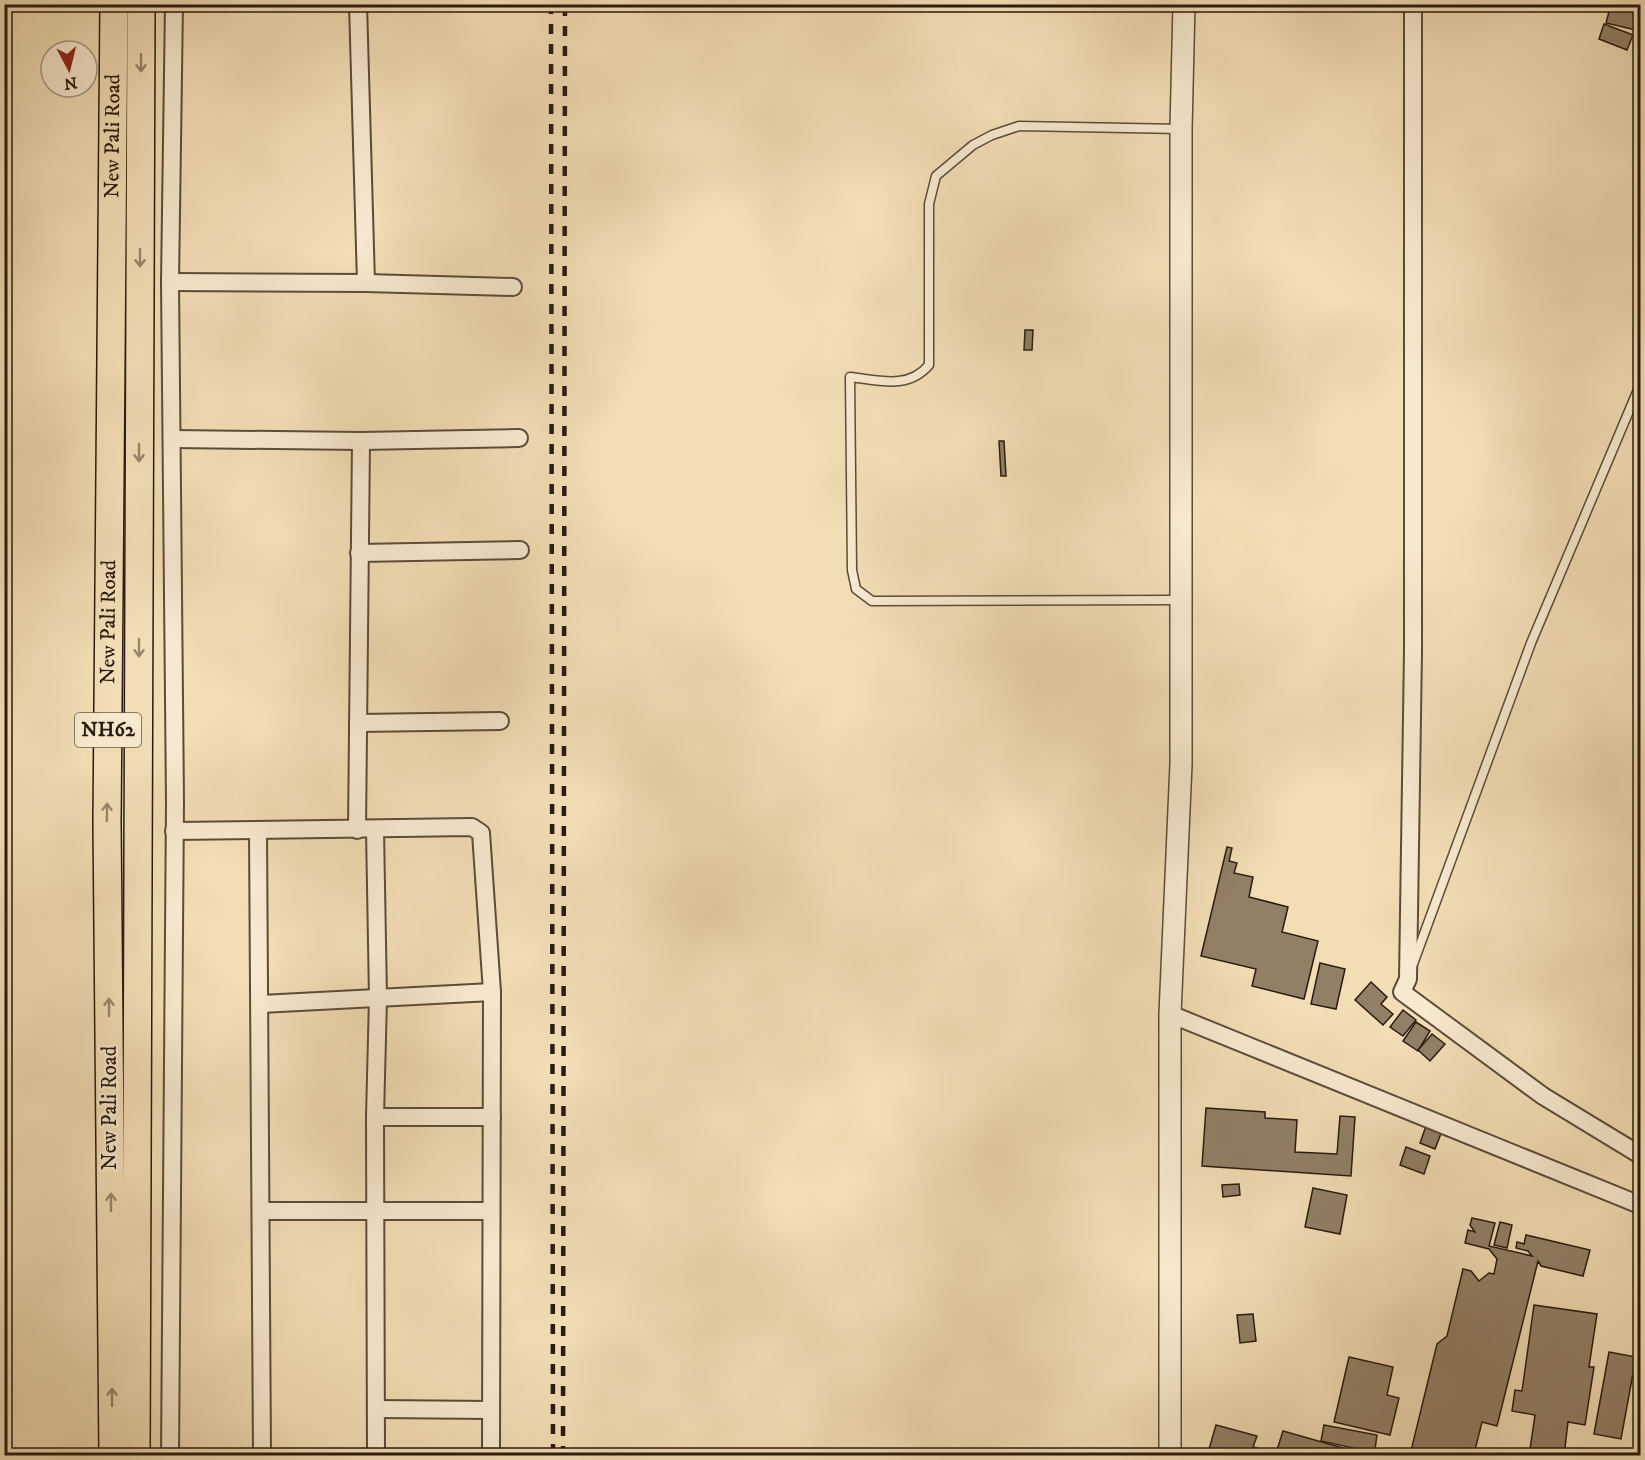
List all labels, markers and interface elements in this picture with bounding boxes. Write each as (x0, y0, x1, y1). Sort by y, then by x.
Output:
north arrow (39, 39, 99, 99)
one-way arrow (135, 52, 147, 72)
text: N (63, 72, 78, 94)
street label: New Pali Road (99, 73, 126, 198)
one-way arrow (134, 247, 146, 267)
one-way arrow (133, 442, 145, 462)
street label: New Pali Road (95, 559, 122, 684)
one-way arrow (133, 637, 145, 657)
road number: NH62 (75, 713, 141, 747)
one-way arrow (101, 803, 113, 823)
one-way arrow (103, 998, 115, 1018)
street label: New Pali Road (97, 1045, 123, 1170)
one-way arrow (105, 1193, 116, 1213)
one-way arrow (106, 1388, 118, 1408)

